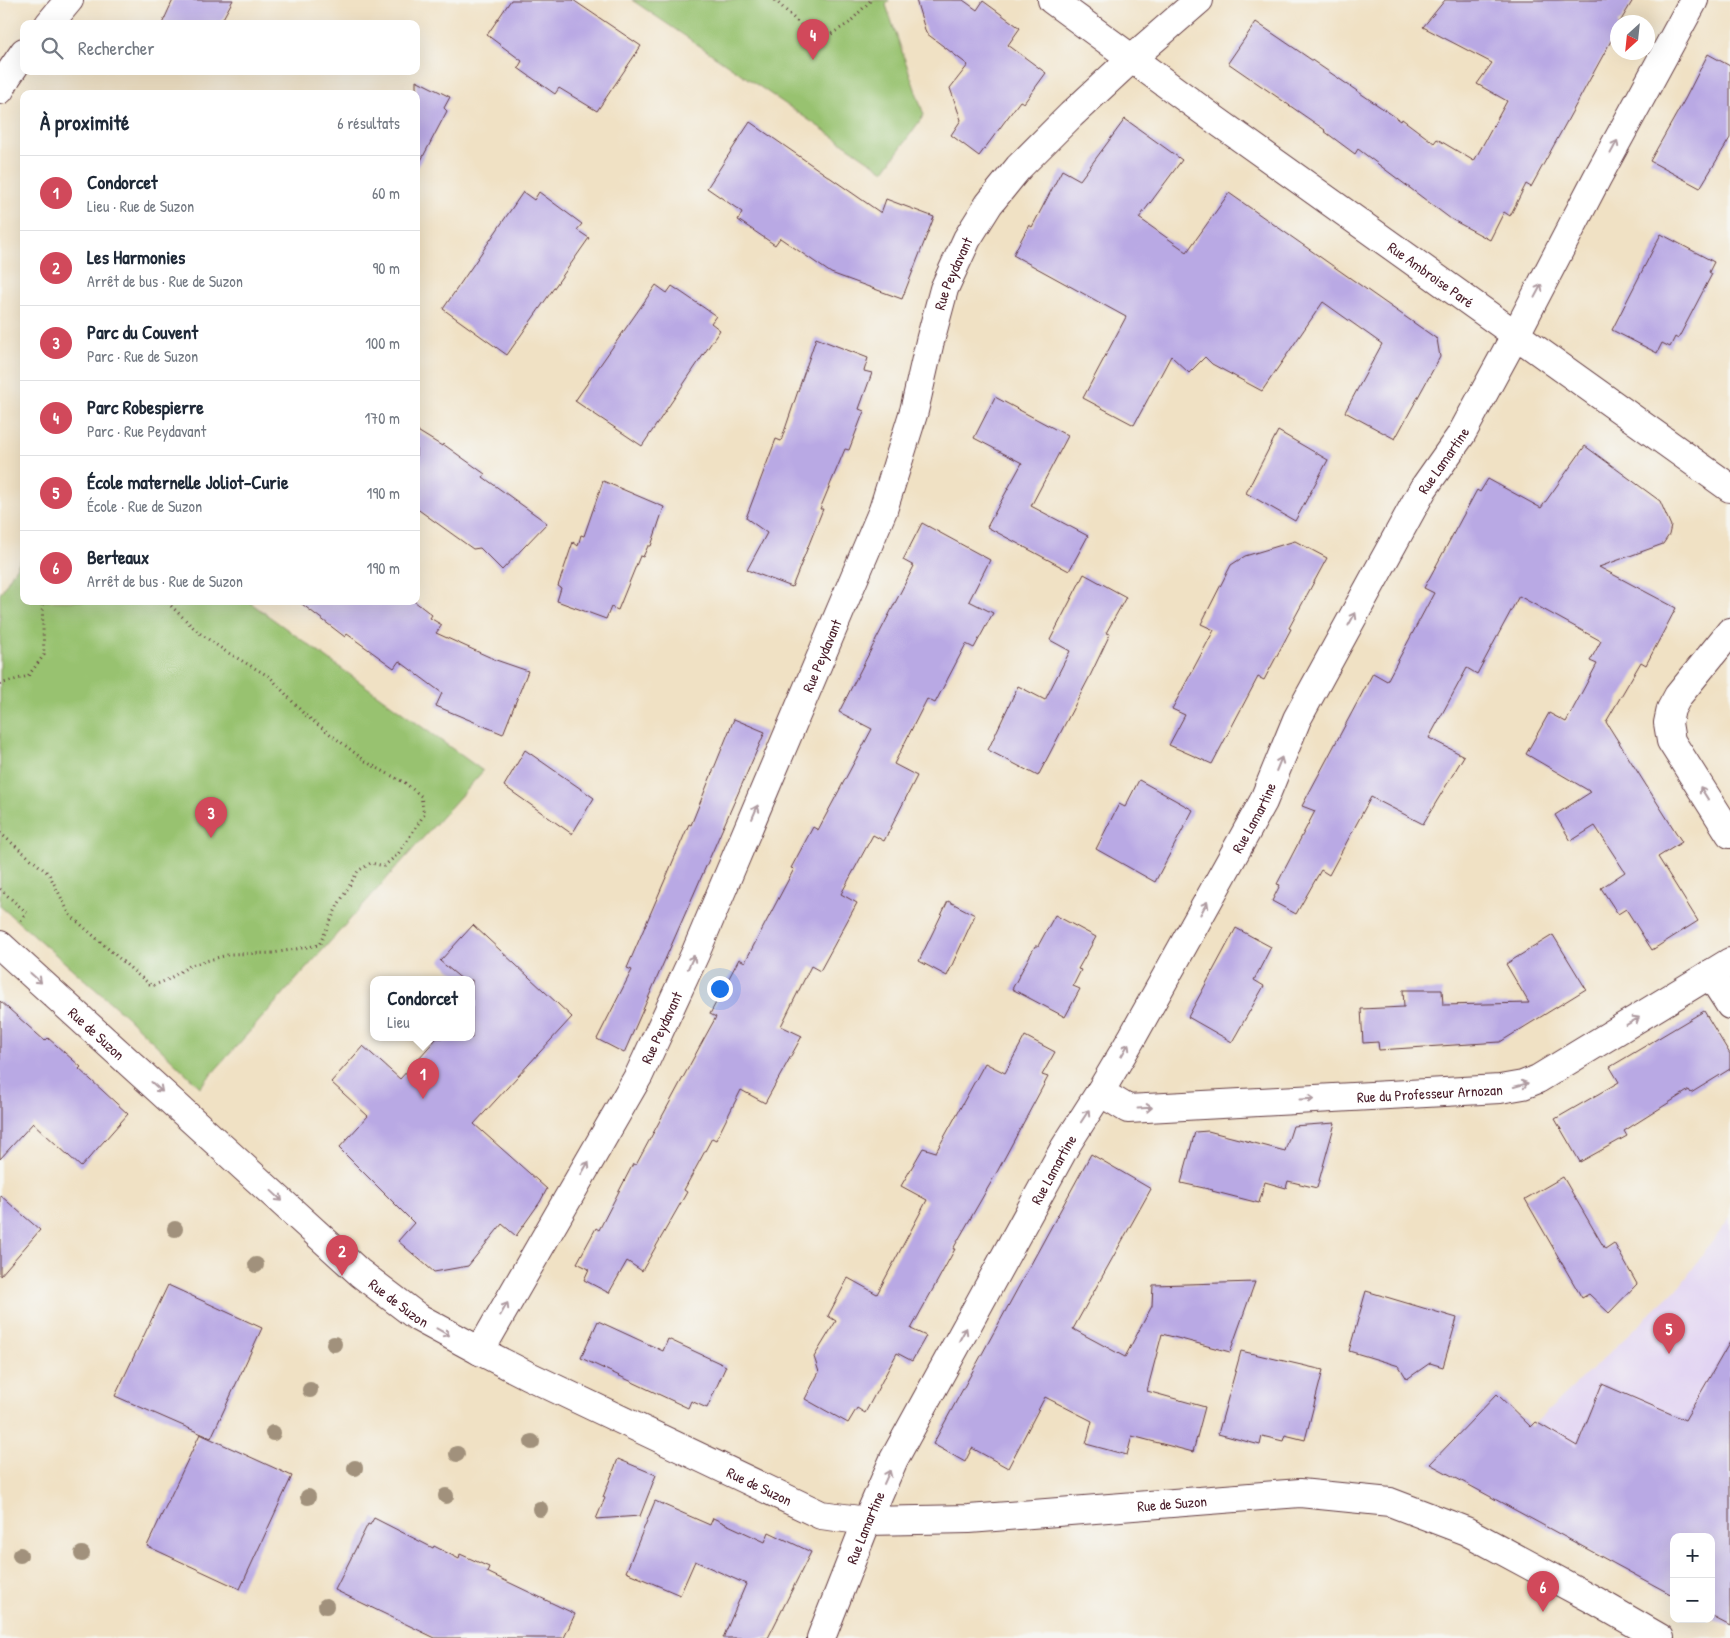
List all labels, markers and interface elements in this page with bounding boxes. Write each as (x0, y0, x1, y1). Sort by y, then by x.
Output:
north arrow (1610, 15, 1655, 60)
pin: 4 (797, 19, 829, 60)
search box (20, 20, 420, 75)
icon: search (38, 34, 66, 62)
text: Rechercher (78, 35, 155, 61)
text: À proximité (40, 108, 129, 137)
text: 6 résultats (337, 112, 400, 134)
one-way arrow (1609, 140, 1619, 155)
text: Condorcet (87, 169, 158, 195)
text: 1 (53, 182, 59, 204)
text: 60 m (372, 182, 400, 204)
text: Lieu · Rue de Suzon (87, 195, 194, 217)
street label: Rue Peydavant (928, 233, 977, 312)
street label: Rue Ambroise Paré (1384, 236, 1479, 312)
text: Les Harmonies (87, 244, 185, 270)
text: 2 (52, 257, 60, 279)
text: 90 m (372, 257, 400, 279)
text: Arrêt de bus · Rue de Suzon (87, 270, 243, 292)
one-way arrow (1533, 283, 1543, 298)
text: Parc du Couvent (87, 319, 198, 345)
text: 3 (52, 332, 60, 354)
text: 100 m (365, 332, 400, 354)
text: Parc · Rue de Suzon (87, 345, 198, 367)
text: Parc Robespierre (87, 394, 204, 420)
text: 4 (53, 407, 59, 429)
text: 170 m (365, 407, 400, 429)
text: Parc · Rue Peydavant (87, 420, 206, 442)
street label: Rue Lamartine (1412, 423, 1474, 497)
text: École maternelle Joliot-Curie (87, 469, 288, 495)
text: 5 (53, 482, 59, 504)
text: 190 m (367, 482, 400, 504)
text: École · Rue de Suzon (87, 495, 202, 517)
text: Berteaux (87, 544, 149, 570)
text: 6 (53, 557, 59, 579)
text: 190 m (367, 557, 400, 579)
text: Arrêt de bus · Rue de Suzon (87, 570, 243, 592)
one-way arrow (1348, 612, 1357, 627)
street label: Rue Peydavant (797, 615, 846, 695)
one-way arrow (1274, 757, 1284, 772)
street label: Rue Lamartine (1226, 779, 1280, 856)
one-way arrow (1699, 786, 1709, 800)
pin: 3 (195, 797, 227, 838)
one-way arrow (751, 805, 760, 820)
one-way arrow (1200, 902, 1210, 916)
one-way arrow (687, 955, 697, 970)
one-way arrow (30, 972, 43, 984)
popup (370, 976, 475, 1041)
your location (707, 976, 733, 1002)
text: Condorcet (387, 985, 458, 1011)
street label: Rue Peydavant (635, 987, 687, 1067)
street label: Rue de Suzon (64, 1002, 130, 1065)
text: Lieu (387, 1011, 410, 1033)
one-way arrow (1626, 1015, 1640, 1025)
one-way arrow (1121, 1043, 1131, 1058)
pin: 1 (407, 1058, 439, 1099)
street label: Rue du Professeur Arnozan (1356, 1078, 1503, 1107)
one-way arrow (1513, 1080, 1529, 1089)
one-way arrow (150, 1081, 163, 1093)
one-way arrow (1299, 1095, 1315, 1104)
one-way arrow (1136, 1103, 1152, 1112)
one-way arrow (1081, 1109, 1091, 1123)
street label: Rue Lamartine (1025, 1130, 1081, 1208)
one-way arrow (581, 1162, 591, 1176)
one-way arrow (270, 1191, 283, 1202)
pin: 2 (326, 1235, 358, 1276)
street label: Rue de Suzon (365, 1273, 433, 1332)
one-way arrow (499, 1302, 509, 1316)
pin: 5 (1653, 1313, 1685, 1354)
one-way arrow (958, 1326, 968, 1341)
one-way arrow (435, 1327, 450, 1337)
street label: Rue de Suzon (724, 1461, 796, 1510)
one-way arrow (882, 1470, 892, 1485)
street label: Rue Lamartine (841, 1488, 889, 1567)
street label: Rue de Suzon (1136, 1490, 1208, 1516)
map controls (1670, 1533, 1715, 1623)
button: + (1670, 1533, 1715, 1578)
pin: 6 (1527, 1571, 1559, 1612)
button: − (1670, 1578, 1715, 1623)

